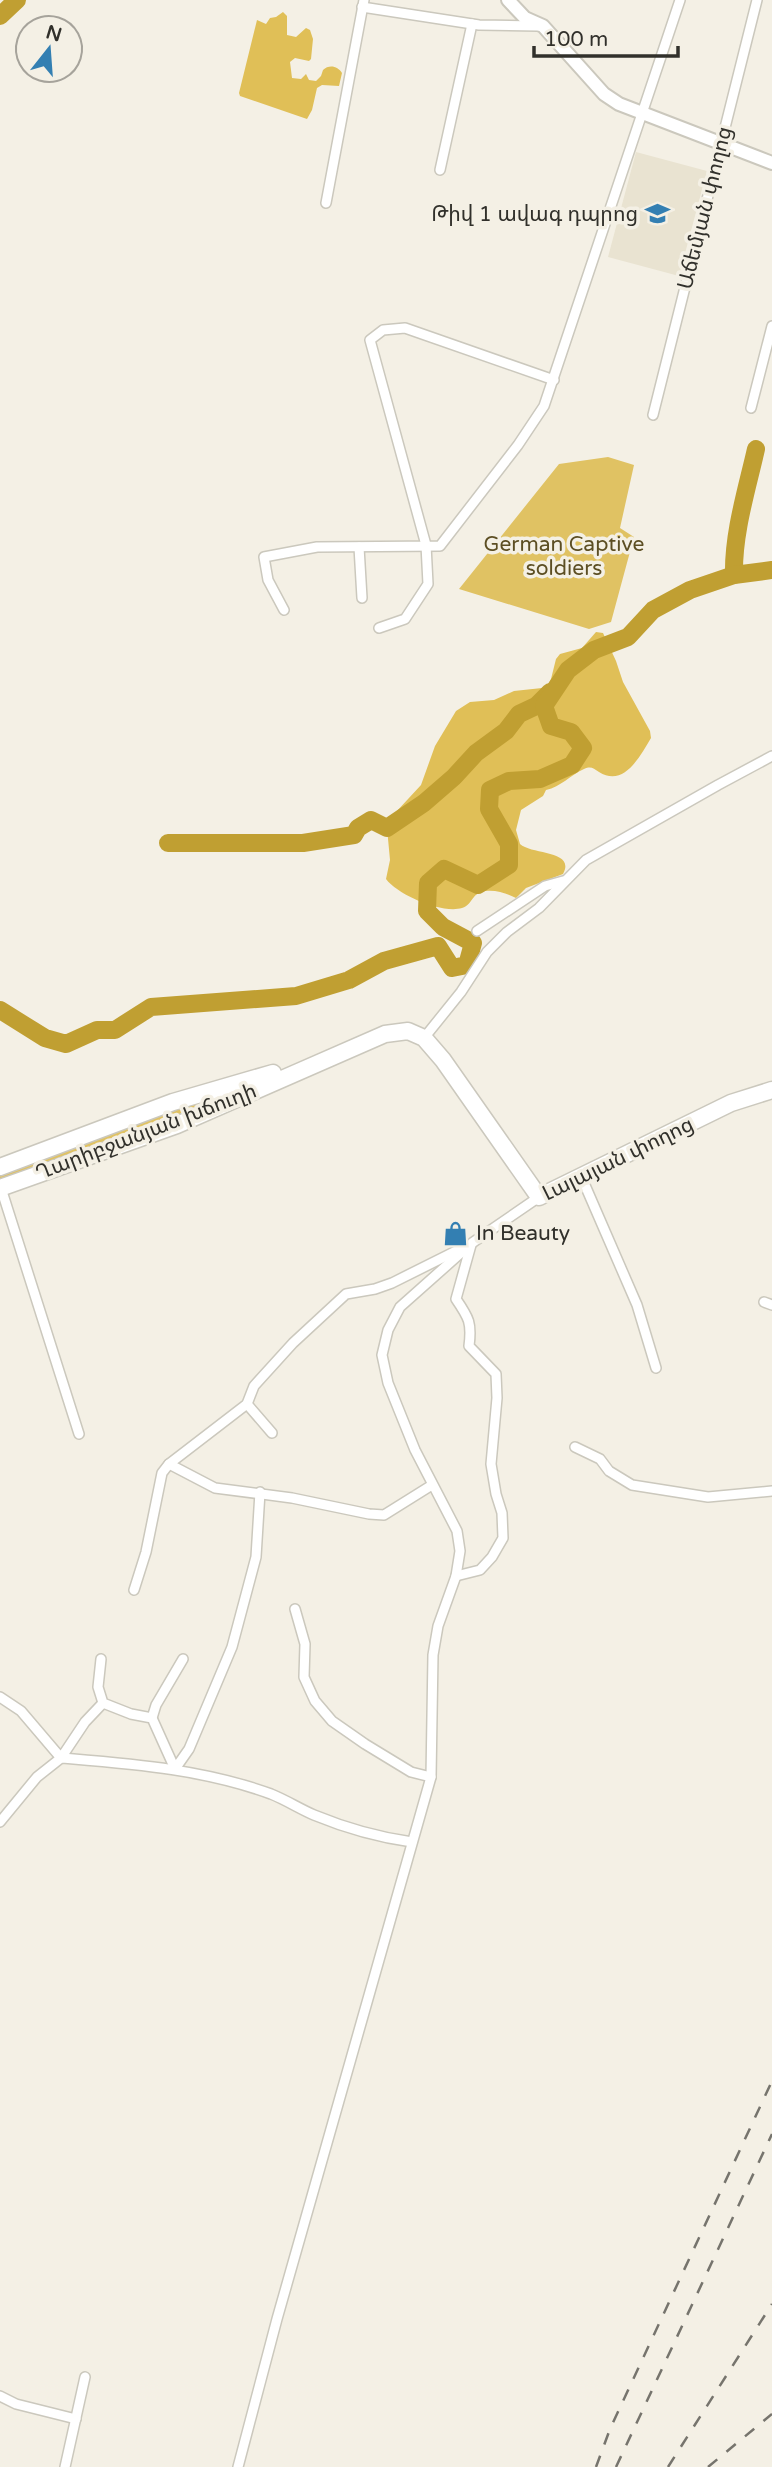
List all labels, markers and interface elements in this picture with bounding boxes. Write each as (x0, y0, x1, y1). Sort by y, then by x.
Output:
north arrow (14, 14, 84, 84)
scale bar (534, 14, 678, 58)
text: N (43, 21, 64, 46)
text: 100 m (544, 27, 608, 52)
street label: Աճեմյան փողոց (673, 124, 737, 292)
school or university icon: Թիվ 1 ավագ դպրոց (644, 200, 672, 228)
place label: Թիվ 1 ավագ դպրոց (431, 202, 638, 227)
park label: German Captive soldiers (484, 532, 645, 581)
street label: Ղարիբջանյան խճուղի (32, 1078, 260, 1186)
street label: Լալայան փողոց (538, 1112, 698, 1206)
shop icon: In Beauty (442, 1219, 470, 1247)
place label: In Beauty (476, 1221, 570, 1246)

